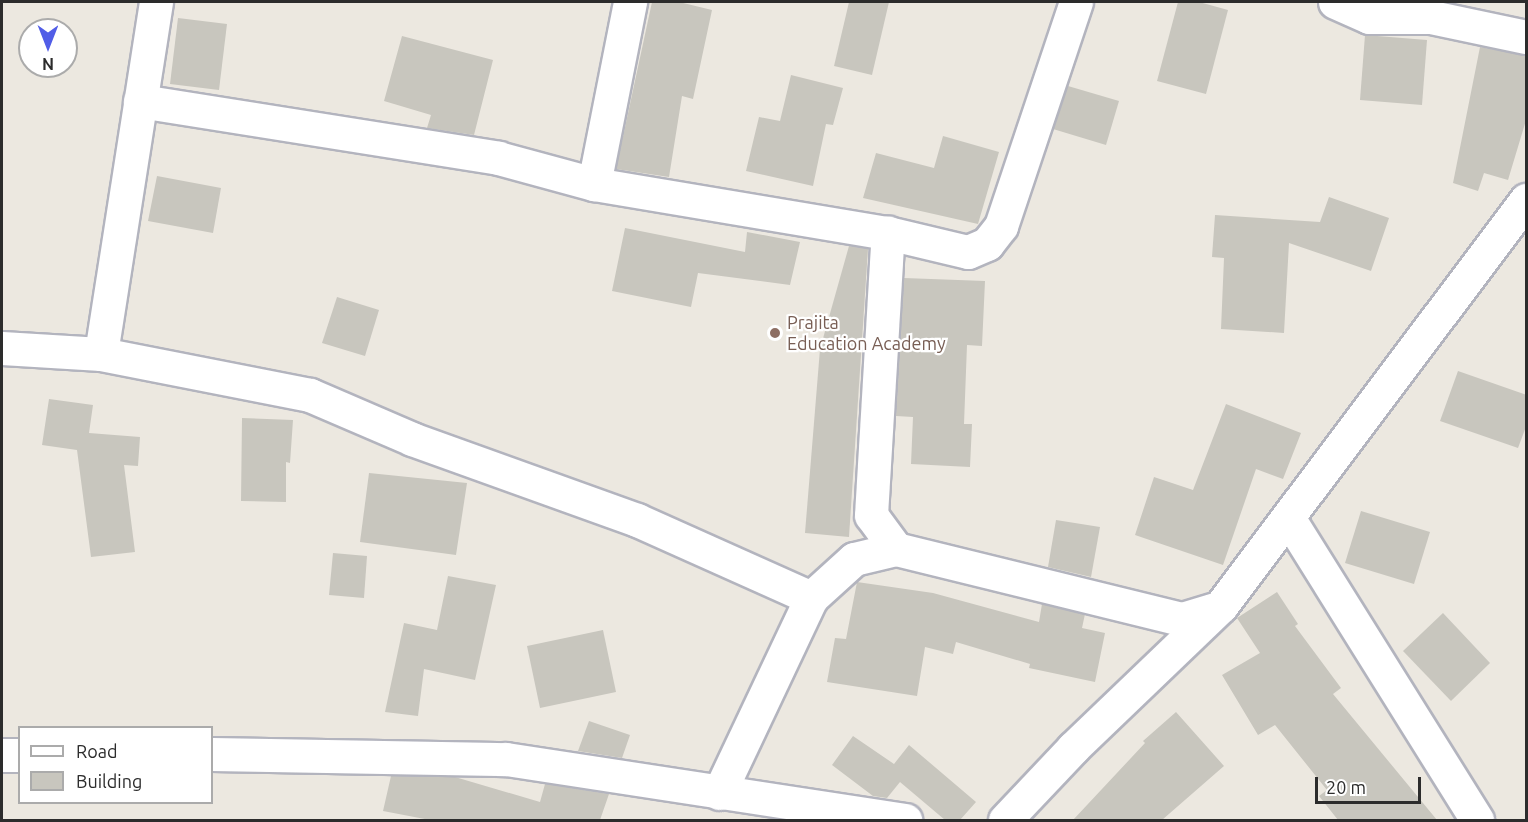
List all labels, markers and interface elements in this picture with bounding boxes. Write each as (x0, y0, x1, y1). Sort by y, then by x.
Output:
north arrow (18, 18, 78, 78)
text: N (42, 55, 54, 73)
place label: Prajita Education Academy (787, 312, 946, 354)
marker: Prajita Education Academy (768, 326, 782, 340)
legend (18, 726, 213, 804)
text: Road (76, 741, 118, 761)
scale bar (1318, 765, 1424, 803)
text: Building (76, 771, 142, 791)
text: 20 m (1326, 777, 1366, 797)

